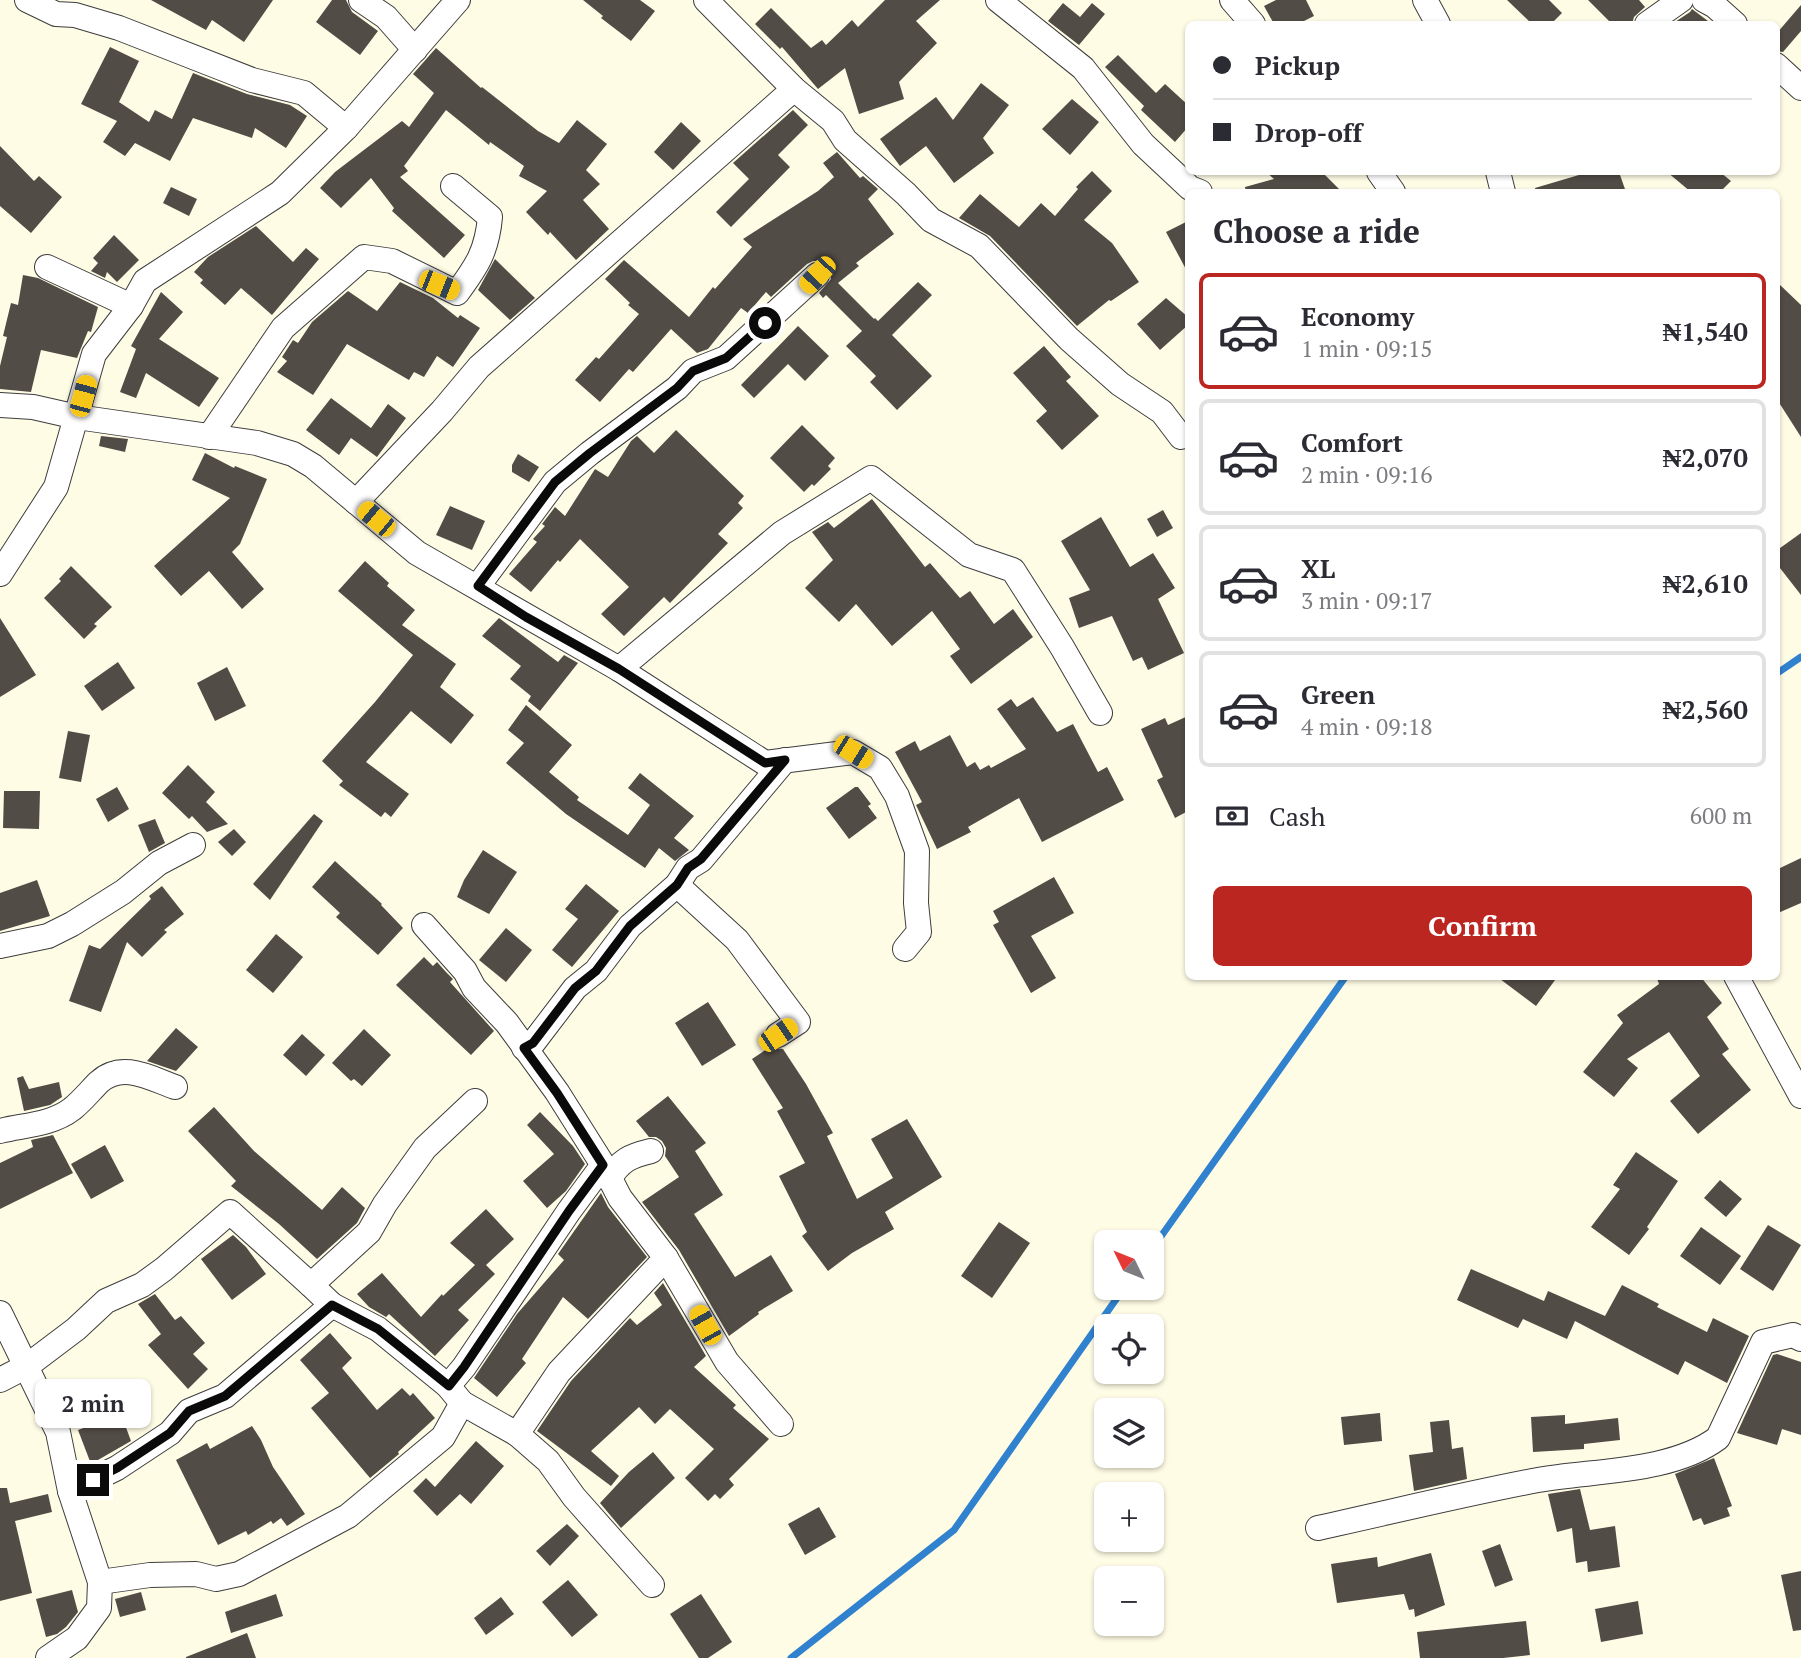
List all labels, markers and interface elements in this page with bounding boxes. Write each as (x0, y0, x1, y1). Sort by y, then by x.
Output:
text: Pickup (1255, 48, 1340, 82)
text: Drop-off (1255, 115, 1362, 149)
text: Choose a ride (1213, 210, 1420, 252)
car (795, 252, 840, 298)
car (416, 267, 463, 303)
text: Economy (1301, 299, 1414, 333)
icon: car (1217, 300, 1280, 363)
route start (749, 307, 781, 339)
text: ₦1,540 (1663, 314, 1748, 348)
text: 1 min · 09:15 (1301, 333, 1433, 364)
car (68, 373, 99, 419)
text: Comfort (1301, 425, 1403, 459)
icon: car (1217, 426, 1280, 489)
text: ₦2,070 (1663, 440, 1748, 474)
text: 2 min · 09:16 (1301, 459, 1433, 490)
car (354, 497, 399, 541)
text: XL (1301, 551, 1335, 585)
icon: car (1217, 552, 1280, 615)
text: ₦2,610 (1663, 566, 1748, 600)
text: 3 min · 09:17 (1301, 585, 1433, 616)
text: Green (1301, 677, 1375, 711)
icon: car (1217, 678, 1280, 741)
text: ₦2,560 (1663, 692, 1748, 726)
text: 4 min · 09:18 (1301, 711, 1433, 742)
car (830, 732, 877, 772)
icon: cash (1213, 797, 1251, 835)
text: Cash (1269, 799, 1325, 833)
text: 600 m (1690, 800, 1752, 831)
button: Confirm (1213, 886, 1752, 966)
car (755, 1015, 802, 1055)
north arrow (1094, 1230, 1164, 1300)
map controls (1094, 1230, 1164, 1636)
car (686, 1302, 725, 1348)
button: locate (1094, 1314, 1164, 1384)
callout: 2 min (35, 1378, 151, 1428)
text: 2 min (62, 1388, 124, 1419)
button: layers (1094, 1398, 1164, 1468)
route end (77, 1464, 109, 1496)
button: + (1094, 1482, 1164, 1552)
button: − (1094, 1566, 1164, 1636)

